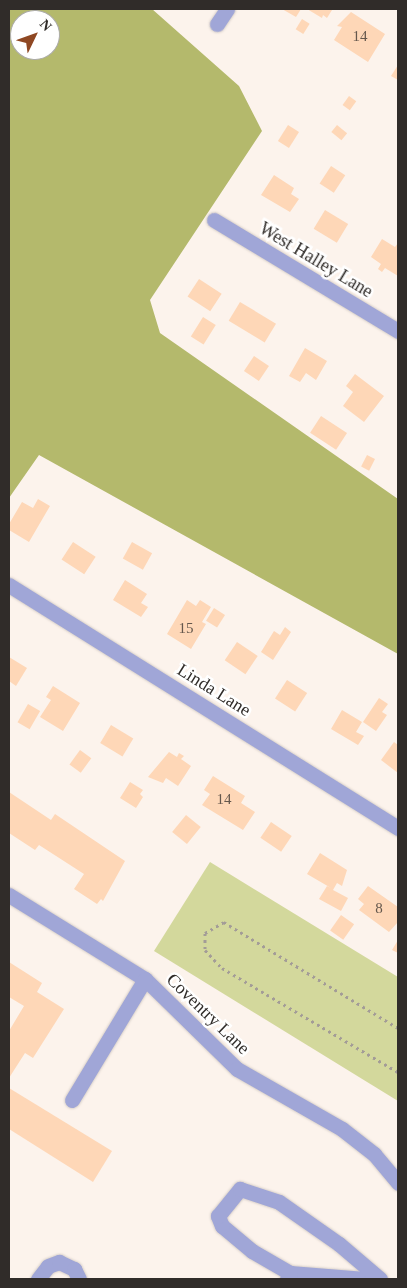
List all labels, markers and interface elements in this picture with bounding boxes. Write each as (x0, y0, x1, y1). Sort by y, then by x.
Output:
north arrow (10, 10, 60, 60)
text: N (37, 17, 55, 34)
house number: 14 (352, 28, 368, 46)
street label: West Halley Lane (255, 218, 377, 302)
house number: 15 (178, 620, 194, 638)
street label: Linda Lane (173, 659, 255, 721)
house number: 14 (216, 791, 232, 809)
house number: 8 (375, 900, 383, 918)
street label: Coventry Lane (162, 969, 254, 1059)

